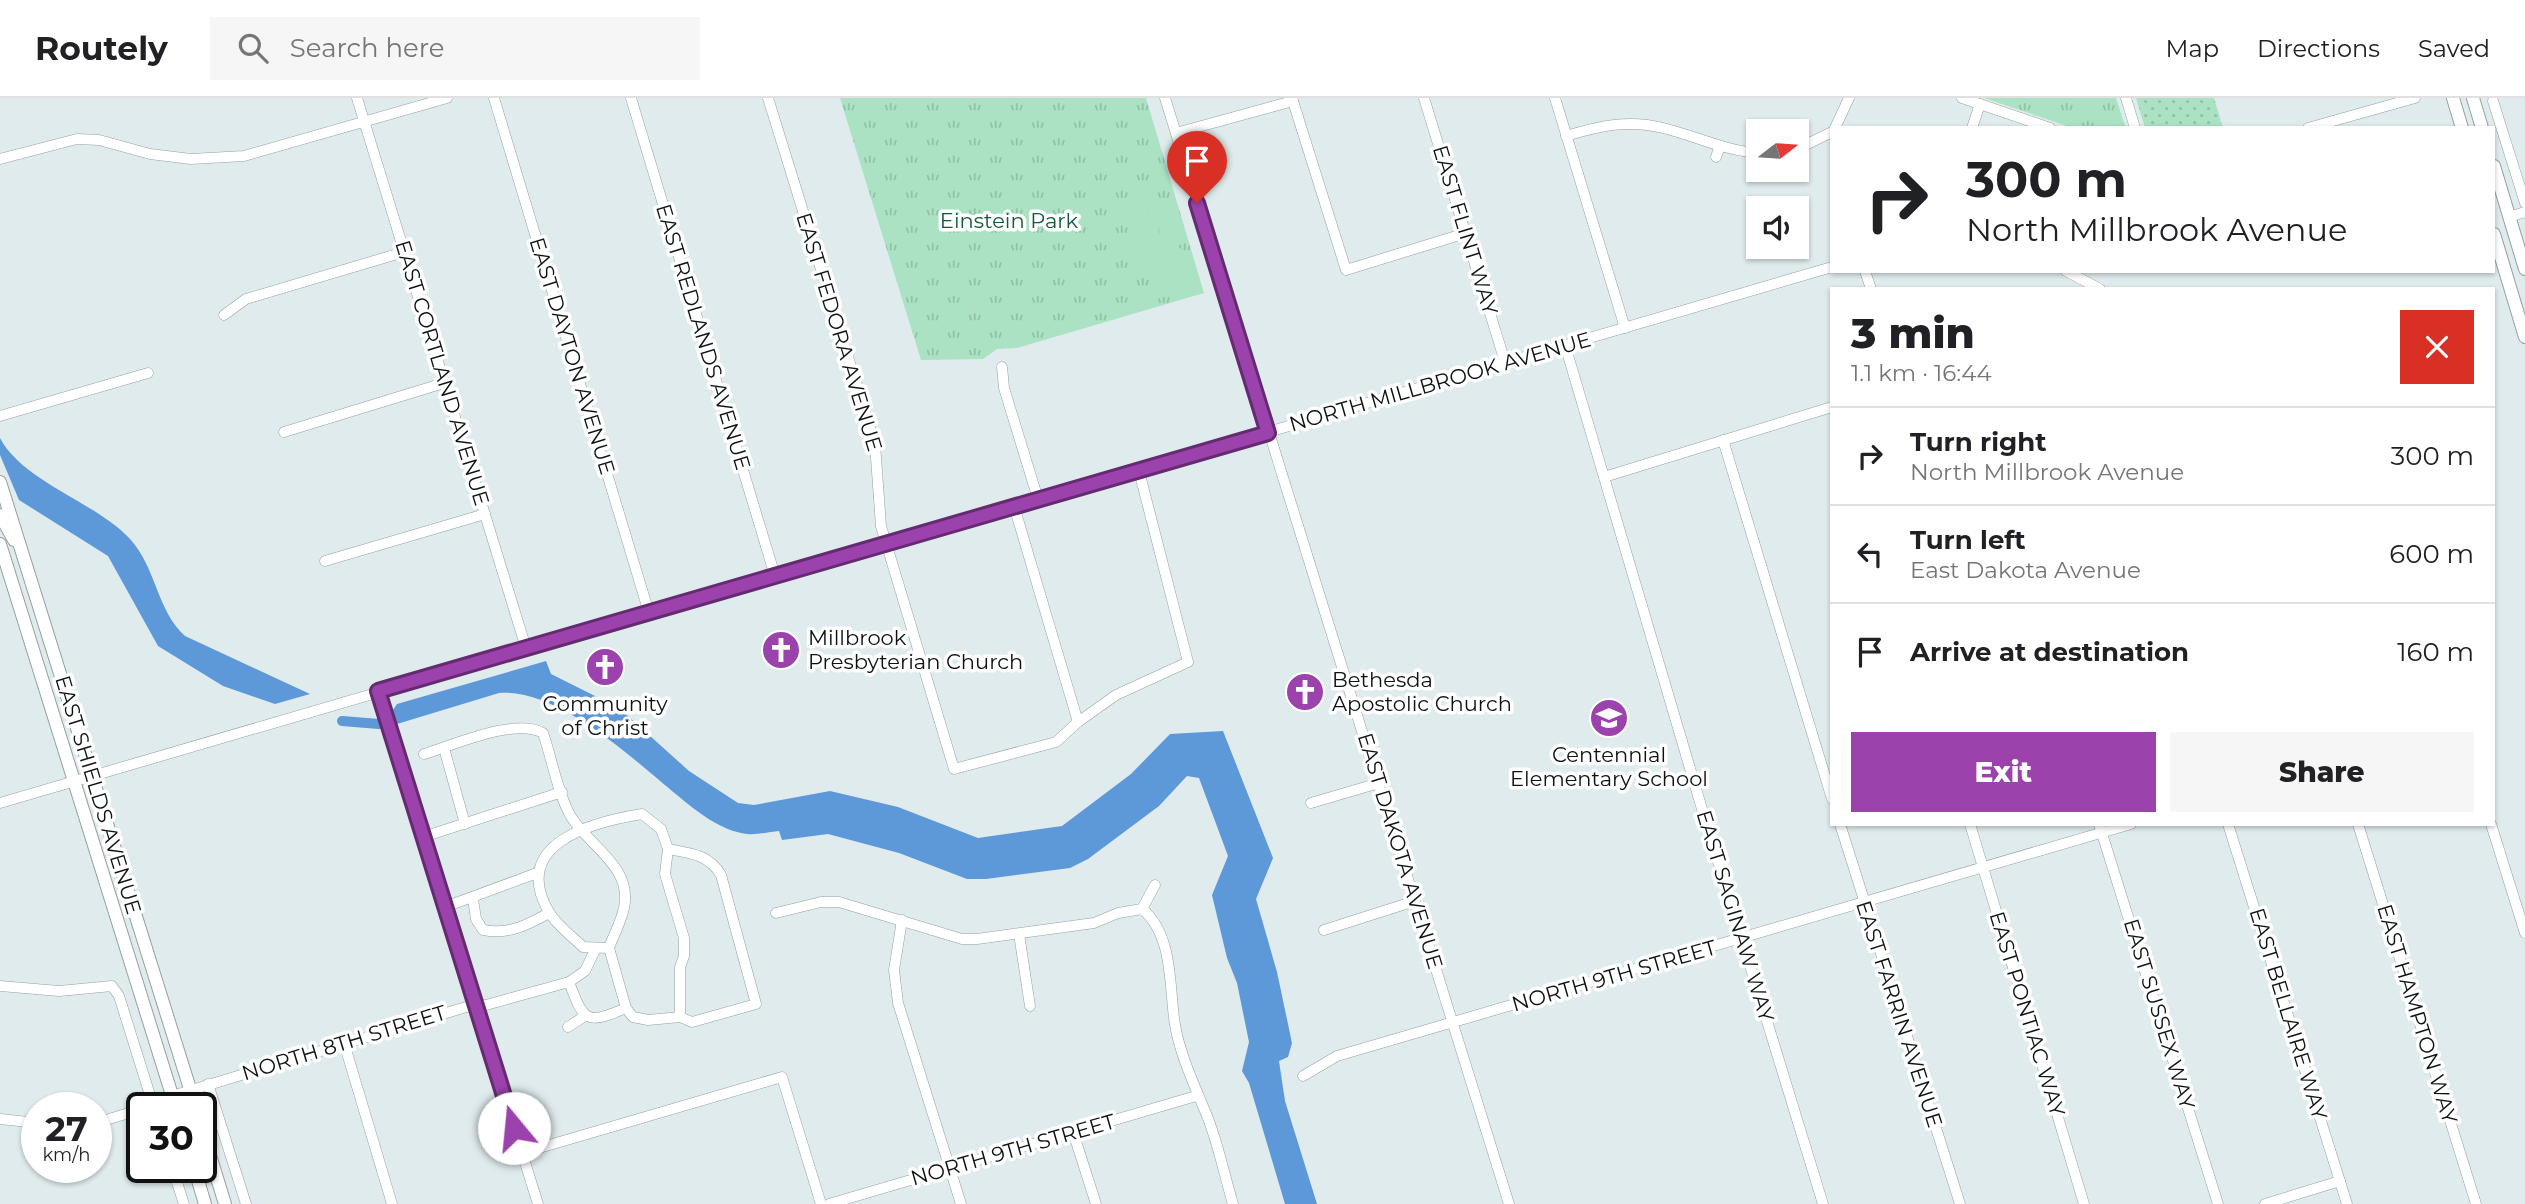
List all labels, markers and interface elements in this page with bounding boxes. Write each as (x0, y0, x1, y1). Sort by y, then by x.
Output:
search box (210, 17, 700, 80)
text: Routely (35, 28, 168, 68)
icon: search (234, 29, 272, 67)
text: Search here (290, 32, 445, 64)
text: Map (2166, 34, 2219, 63)
text: Directions (2257, 34, 2380, 63)
text: Saved (2418, 34, 2490, 63)
north arrow (1746, 119, 1810, 182)
map controls (1746, 119, 1809, 259)
pin (1167, 131, 1227, 203)
icon: arrive (1178, 142, 1216, 180)
street label: EAST FLINT WAY (1428, 142, 1503, 318)
text: 300 m (1966, 150, 2127, 209)
icon: right (1851, 154, 1942, 245)
button: sound (1746, 196, 1809, 259)
street label: EAST REDLANDS AVENUE (651, 201, 756, 473)
park label: Einstein Park (940, 208, 1079, 233)
street label: EAST FEDORA AVENUE (791, 210, 888, 454)
text: North Millbrook Avenue (1966, 210, 2347, 249)
street label: EAST DAYTON AVENUE (525, 234, 620, 477)
street label: EAST CORTLAND AVENUE (390, 237, 495, 508)
text: 3 min (1851, 307, 1975, 359)
button: close (2400, 310, 2474, 384)
street label: NORTH MILLBROOK AVENUE (1286, 326, 1594, 437)
text: 1.1 km · 16:44 (1851, 359, 1992, 387)
text: Turn right (1910, 426, 2046, 458)
icon: right (1851, 437, 1889, 475)
text: 300 m (2391, 440, 2474, 472)
text: North Millbrook Avenue (1910, 458, 2184, 486)
text: Turn left (1910, 524, 2026, 556)
icon: left (1851, 535, 1889, 573)
text: 600 m (2389, 538, 2474, 570)
text: East Dakota Avenue (1910, 556, 2141, 584)
place label: Millbrook Presbyterian Church (808, 625, 1023, 674)
church icon: Millbrook Presbyterian Church (760, 629, 802, 671)
icon: arrive (1851, 633, 1889, 671)
text: Arrive at destination (1910, 636, 2189, 668)
text: 160 m (2397, 636, 2474, 668)
church icon: Community of Christ (584, 646, 626, 688)
place label: Bethesda Apostolic Church (1332, 667, 1512, 716)
church icon: Bethesda Apostolic Church (1284, 671, 1326, 713)
street label: EAST SHIELDS AVENUE (50, 672, 147, 917)
place label: Community of Christ (542, 691, 668, 740)
school or university icon: Centennial Elementary School (1588, 697, 1630, 739)
street label: EAST DAKOTA AVENUE (1353, 730, 1448, 972)
button: Exit (1851, 732, 2156, 812)
button: Share (2170, 732, 2474, 812)
place label: Centennial Elementary School (1510, 742, 1708, 791)
street label: EAST SAGINAW WAY (1691, 807, 1780, 1025)
street label: EAST FARRIN AVENUE (1851, 897, 1948, 1130)
street label: EAST HAMPTON WAY (2372, 901, 2463, 1127)
street label: EAST BELLAIRE WAY (2244, 905, 2333, 1123)
street label: EAST PONTIAC WAY (1984, 908, 2071, 1120)
street label: EAST SUSSEX WAY (2119, 916, 2201, 1113)
street label: NORTH 9TH STREET (1509, 934, 1719, 1017)
street label: NORTH 8TH STREET (239, 1000, 449, 1085)
position arrow (477, 1091, 551, 1165)
speed limit sign: 30 (126, 1092, 217, 1183)
text: 27 (45, 1107, 88, 1150)
street label: NORTH 9TH STREET (908, 1108, 1118, 1191)
text: km/h (42, 1144, 91, 1166)

